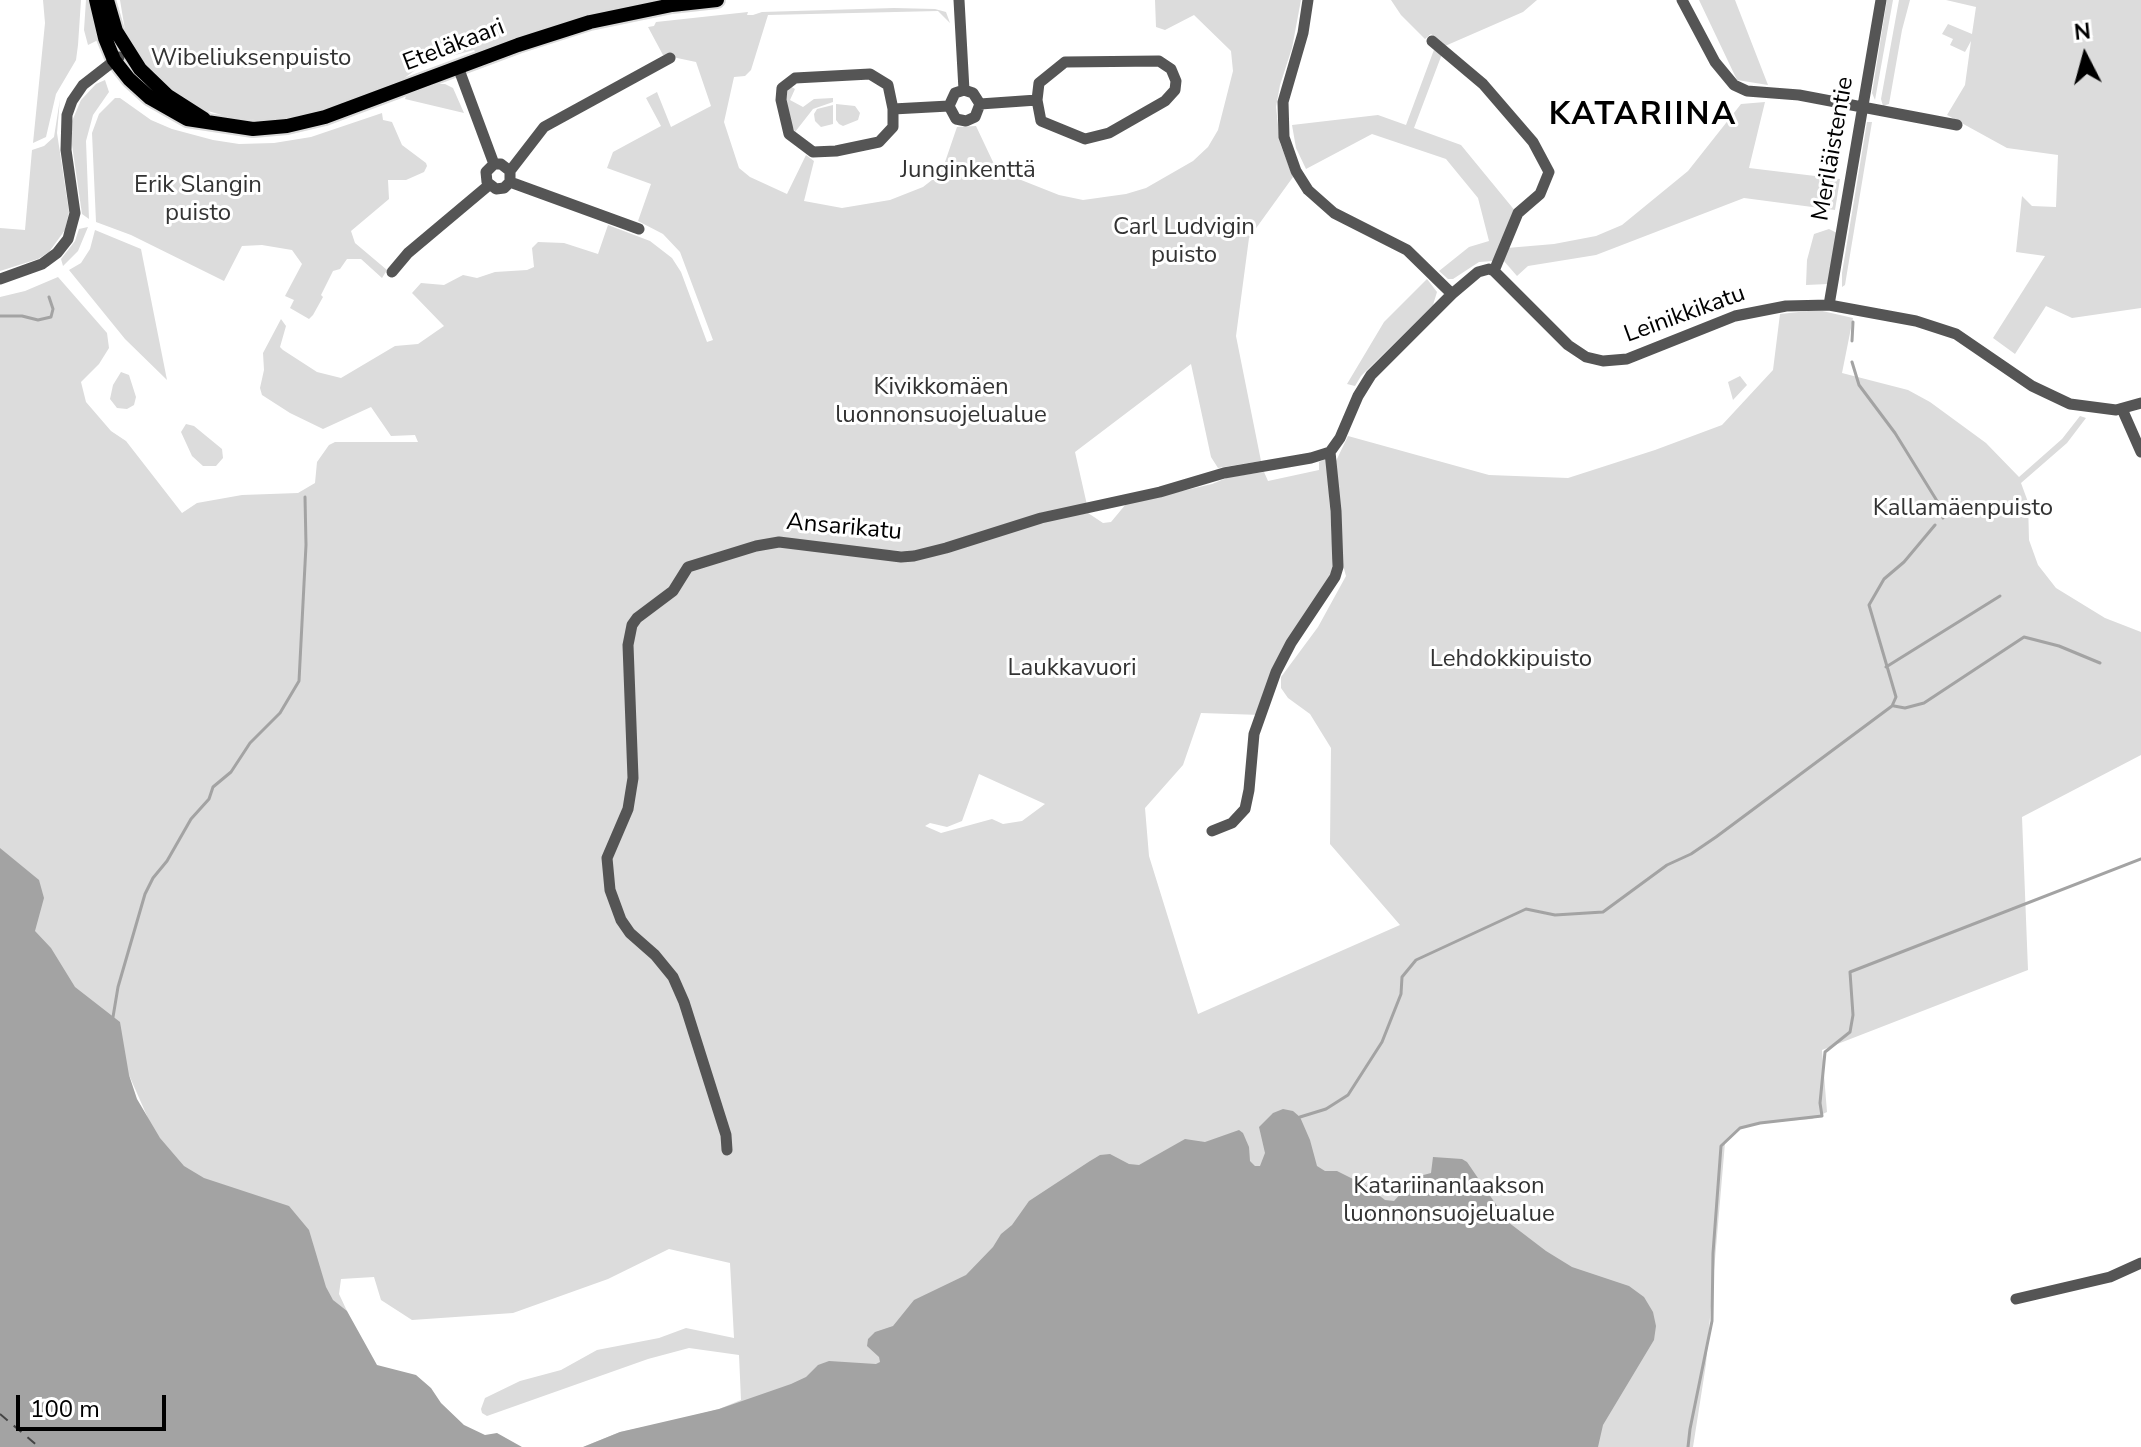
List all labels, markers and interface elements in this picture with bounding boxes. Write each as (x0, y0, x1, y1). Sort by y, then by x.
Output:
street label: Eteläkaari (399, 14, 509, 78)
north arrow (2045, 16, 2125, 96)
text: N (2073, 16, 2092, 48)
park label: Wibeliuksenpuisto (151, 45, 351, 73)
street label: Meriläistentie (1807, 75, 1861, 223)
district label: KATARIINA (1549, 97, 1737, 135)
park label: Junginkenttä (900, 157, 1036, 185)
park label: Erik Slangin puisto (134, 172, 262, 228)
park label: Carl Ludvigin puisto (1113, 214, 1255, 270)
street label: Leinikkikatu (1621, 280, 1749, 350)
park label: Kivikkomäen luonnonsuojelualue (835, 374, 1047, 430)
park label: Kallamäenpuisto (1873, 495, 2053, 523)
street label: Ansarikatu (785, 509, 903, 547)
park label: Lehdokkipuisto (1430, 646, 1592, 674)
park label: Laukkavuori (1007, 655, 1137, 683)
park label: Katariinanlaakson luonnonsuojelualue (1343, 1173, 1555, 1229)
scale bar (20, 1379, 170, 1429)
text: 100 m (30, 1393, 100, 1425)

